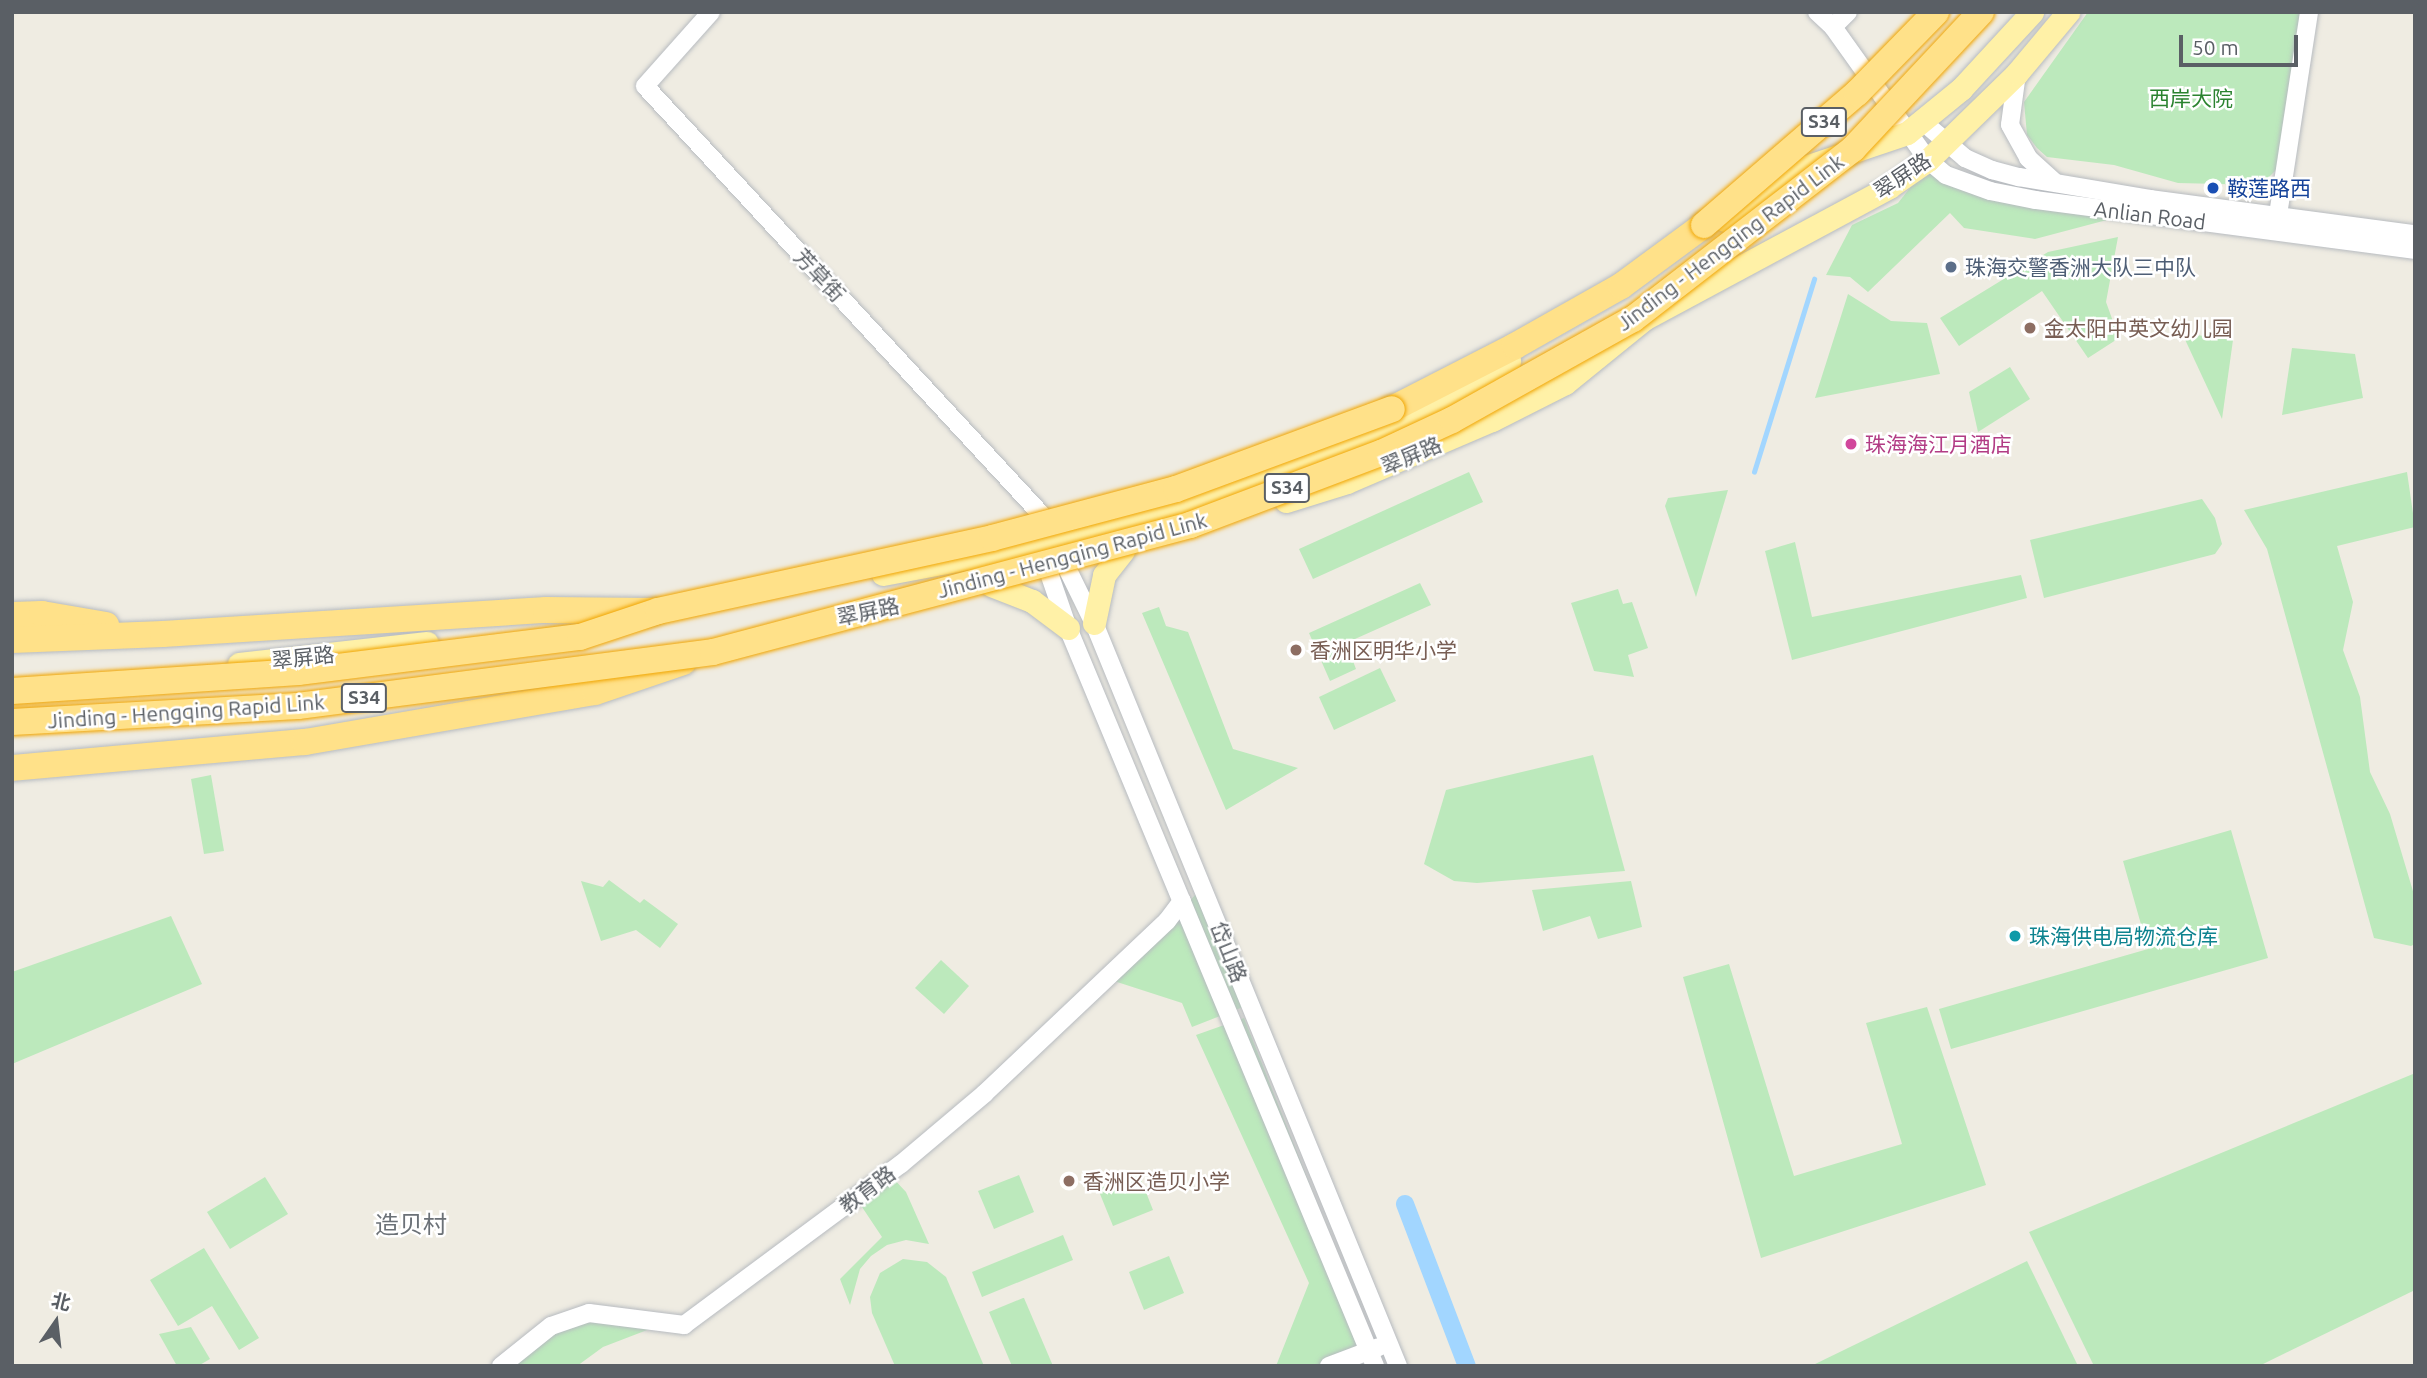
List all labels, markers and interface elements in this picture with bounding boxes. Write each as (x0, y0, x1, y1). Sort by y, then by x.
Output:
scale bar (2182, 21, 2301, 65)
text: 50 m (2192, 35, 2239, 59)
park label: 西岸大院 (2149, 85, 2233, 111)
road number: S34 (1800, 106, 1848, 138)
street label: 翠屏路 (1869, 147, 1935, 203)
street label: Jinding - Hengqing Rapid Link (1611, 148, 1849, 336)
place label: 鞍莲路西 (2227, 175, 2311, 201)
marker: 鞍莲路西 (2205, 180, 2221, 196)
street label: Anlian Road (2093, 196, 2207, 234)
street label: 芳草街 (789, 243, 851, 307)
place label: 珠海交警香洲大队三中队 (1965, 254, 2196, 280)
marker: 珠海交警香洲大队三中队 (1943, 259, 1959, 275)
place label: 金太阳中英文幼儿园 (2044, 315, 2233, 341)
marker: 金太阳中英文幼儿园 (2022, 320, 2038, 336)
street label: 翠屏路 (1377, 431, 1445, 479)
place label: 珠海海江月酒店 (1865, 431, 2012, 457)
marker: 珠海海江月酒店 (1843, 436, 1859, 452)
road number: S34 (1262, 472, 1312, 503)
street label: Jinding - Hengqing Rapid Link (935, 507, 1209, 603)
street label: 翠屏路 (835, 592, 901, 630)
place label: 香洲区明华小学 (1310, 637, 1457, 663)
street label: 翠屏路 (270, 641, 336, 673)
marker: 香洲区明华小学 (1288, 642, 1304, 658)
road number: S34 (340, 682, 388, 713)
street label: Jinding - Hengqing Rapid Link (47, 689, 325, 733)
street label: 岱山路 (1206, 918, 1252, 986)
place label: 珠海供电局物流仓库 (2029, 923, 2218, 949)
marker: 珠海供电局物流仓库 (2007, 928, 2023, 944)
street label: 教育路 (834, 1160, 900, 1218)
place label: 香洲区造贝小学 (1083, 1168, 1230, 1194)
marker: 香洲区造贝小学 (1061, 1173, 1077, 1189)
district label: 造贝村 (375, 1211, 447, 1239)
north arrow (21, 1287, 91, 1357)
text: 北 (49, 1289, 73, 1315)

